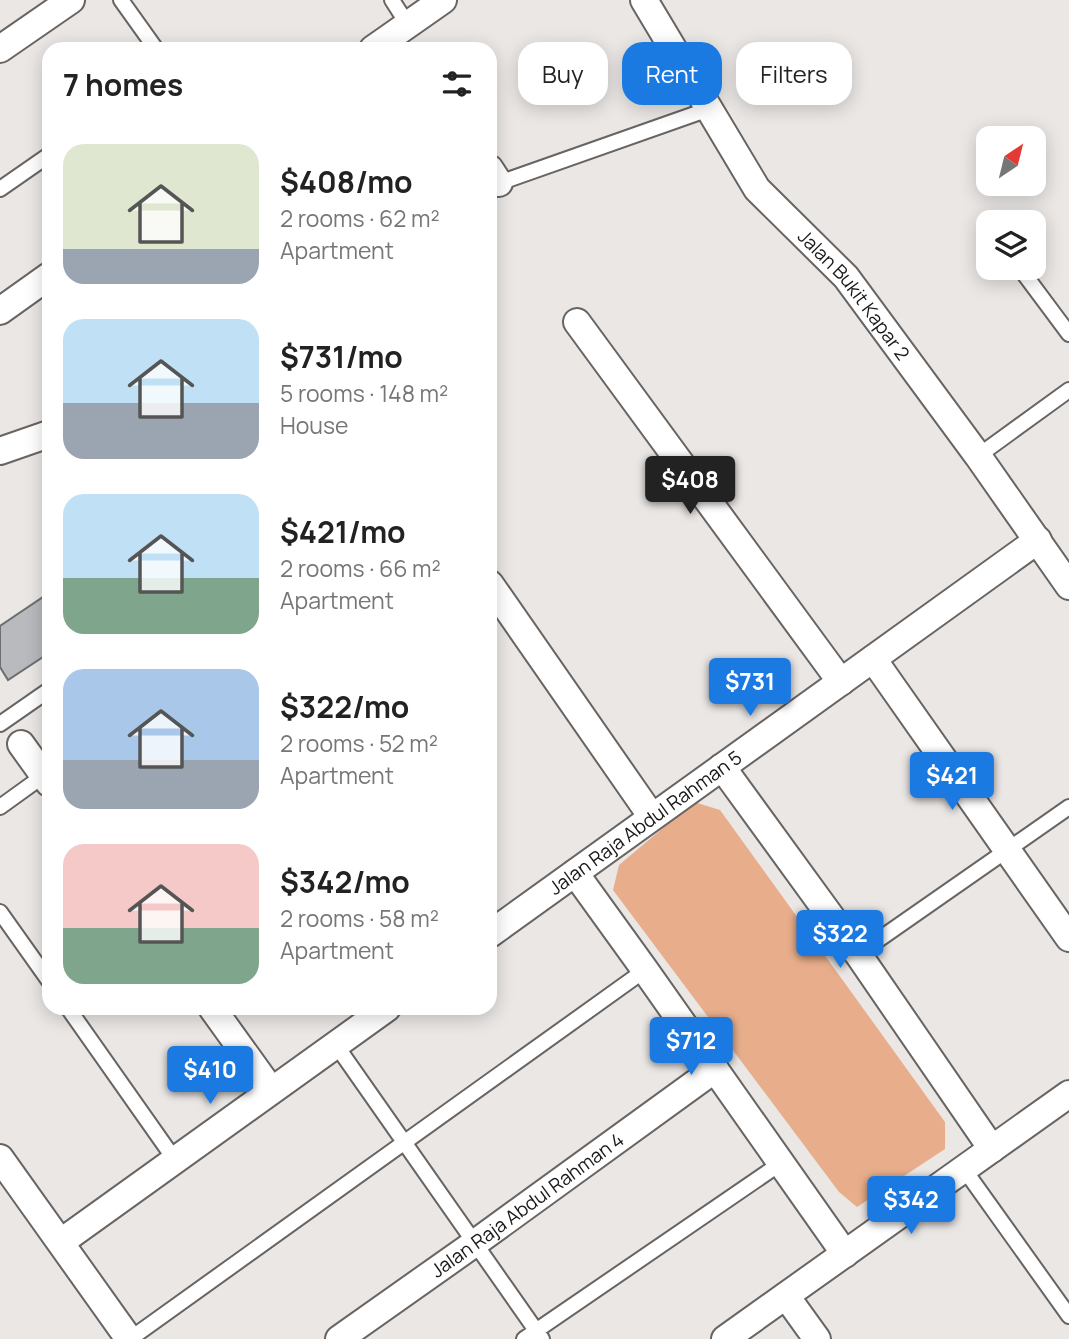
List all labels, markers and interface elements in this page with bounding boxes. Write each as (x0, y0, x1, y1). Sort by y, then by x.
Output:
chip: Buy (518, 42, 608, 105)
chip: Rent (622, 42, 722, 105)
chip: Filters (736, 42, 852, 105)
text: 7 homes (63, 64, 183, 105)
icon: filters (438, 65, 476, 103)
north arrow (976, 126, 1046, 196)
map controls (976, 126, 1046, 280)
text: $408/mo (280, 161, 413, 202)
icon: home (119, 172, 203, 256)
text: 2 rooms · 62 m² (280, 202, 440, 234)
button: layers (976, 210, 1046, 280)
street label: Jalan Bukit Kapar 2 (792, 224, 916, 365)
text: Apartment (280, 234, 394, 266)
text: $731/mo (280, 336, 403, 377)
icon: home (119, 347, 203, 431)
text: 5 rooms · 148 m² (280, 377, 448, 409)
text: House (280, 409, 349, 441)
pin: $408 (649, 456, 731, 516)
text: $408 (661, 463, 719, 495)
text: $421/mo (280, 511, 405, 552)
icon: home (119, 522, 203, 606)
text: 2 rooms · 66 m² (280, 552, 441, 584)
text: Apartment (280, 584, 394, 616)
pin: $731 (709, 658, 791, 718)
text: $731 (725, 665, 775, 697)
text: $322/mo (280, 686, 409, 727)
icon: home (119, 697, 203, 781)
text: 2 rooms · 52 m² (280, 727, 438, 759)
street label: Jalan Raja Abdul Rahman 5 (543, 744, 747, 901)
pin: $421 (911, 752, 993, 812)
text: Apartment (280, 759, 394, 791)
text: $421 (926, 759, 978, 791)
text: $342/mo (280, 861, 410, 902)
icon: home (119, 872, 203, 956)
text: 2 rooms · 58 m² (280, 902, 439, 934)
pin: $322 (799, 911, 881, 970)
text: $322 (812, 917, 868, 949)
text: Apartment (280, 934, 394, 966)
pin: $712 (650, 1018, 732, 1077)
text: $712 (666, 1024, 716, 1056)
pin: $410 (169, 1046, 251, 1106)
text: $410 (183, 1053, 237, 1085)
street label: Jalan Raja Abdul Rahman 4 (425, 1126, 629, 1283)
pin: $342 (870, 1176, 952, 1236)
text: $342 (883, 1183, 939, 1215)

